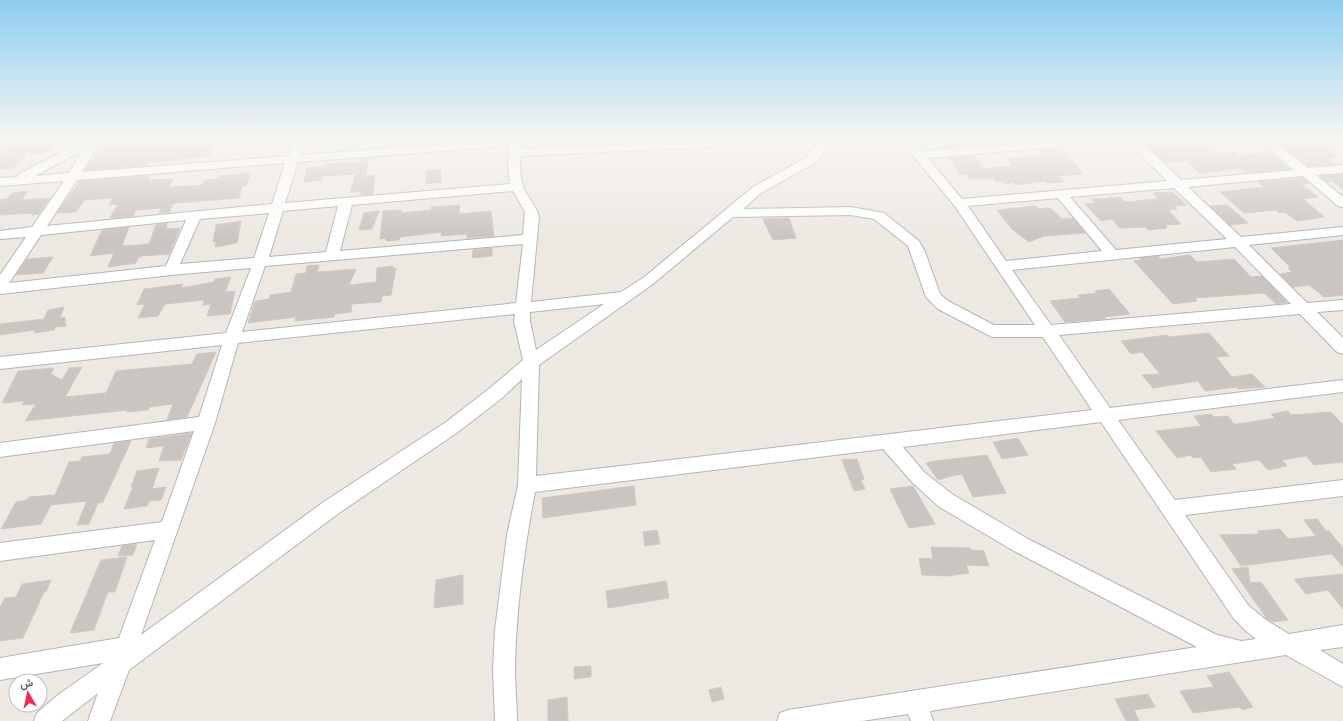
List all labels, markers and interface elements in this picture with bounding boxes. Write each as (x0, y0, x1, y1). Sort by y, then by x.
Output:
north arrow (8, 673, 48, 713)
text: ش (19, 676, 34, 691)

